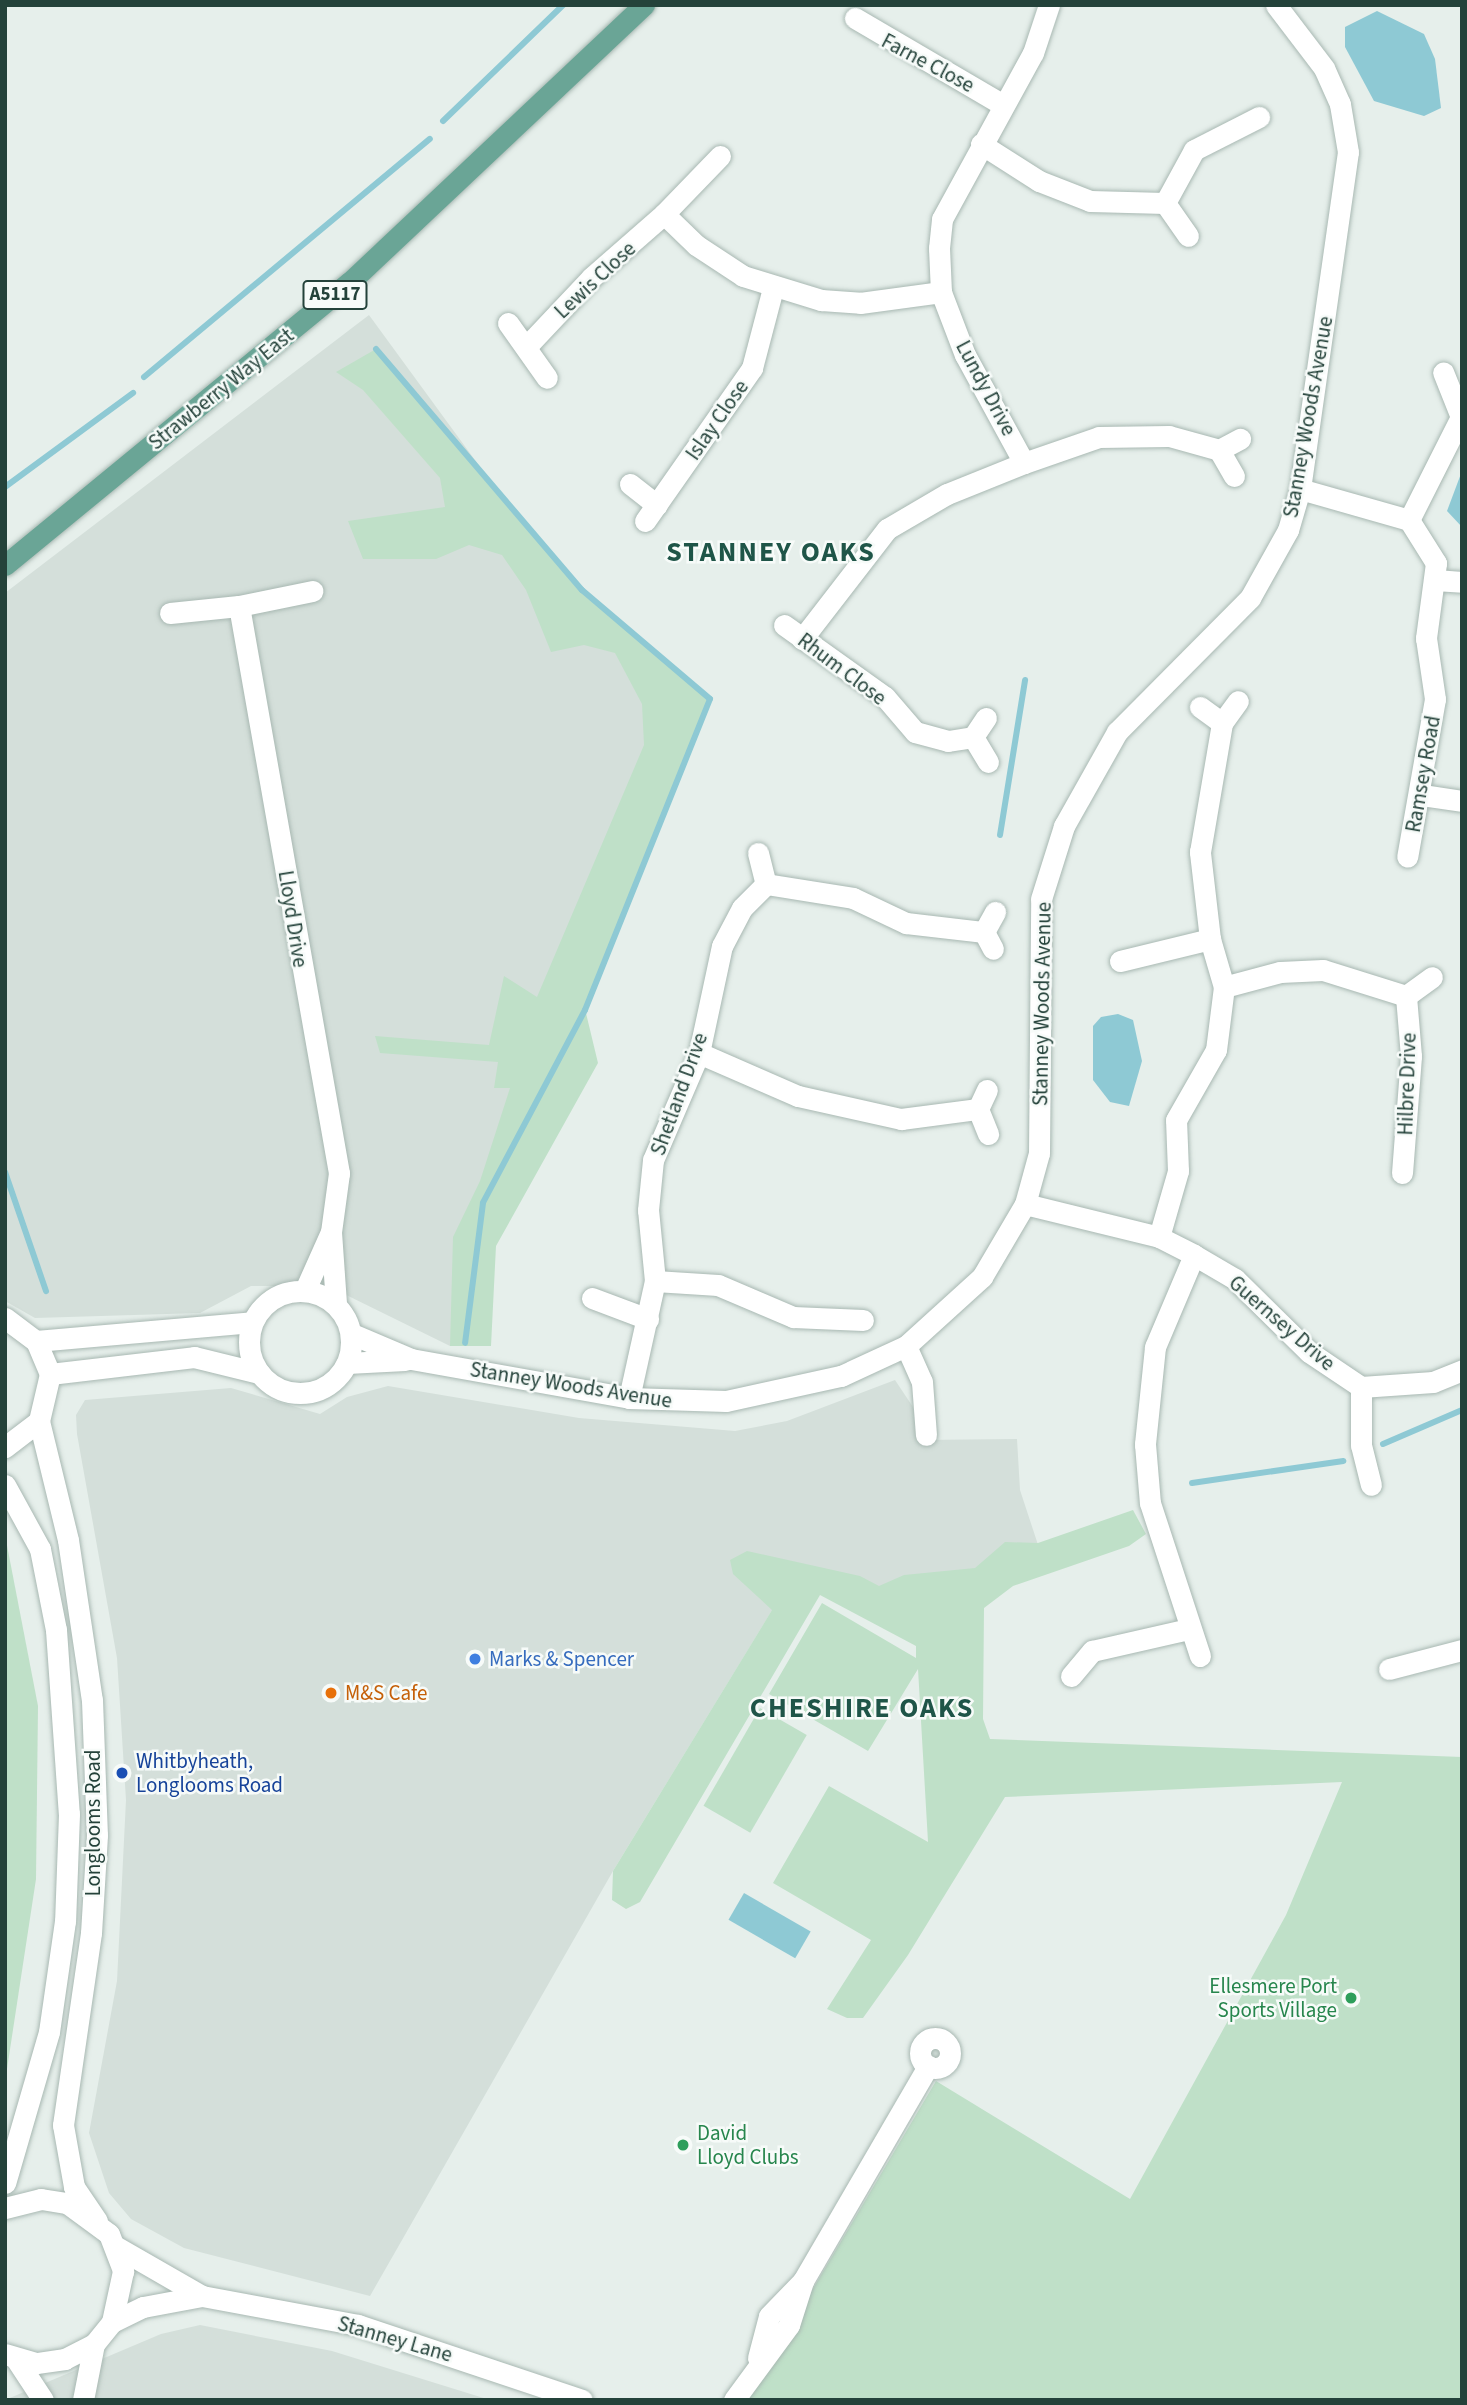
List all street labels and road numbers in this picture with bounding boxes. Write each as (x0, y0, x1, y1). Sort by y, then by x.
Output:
street label: Farne Close (877, 28, 979, 98)
street label: Lewis Close (549, 236, 641, 324)
road number: A5117 (302, 280, 368, 310)
street label: Stanney Woods Avenue (1278, 314, 1338, 520)
street label: Strawberry Way East (143, 323, 299, 455)
street label: Lundy Drive (950, 336, 1022, 440)
street label: Islay Close (680, 375, 754, 465)
street label: Rhum Close (793, 628, 891, 710)
street label: Ramsey Road (1400, 714, 1446, 834)
street label: Lloyd Drive (273, 869, 313, 969)
street label: Stanney Woods Avenue (1028, 902, 1056, 1106)
street label: Shetland Drive (645, 1029, 713, 1159)
street label: Hilbre Drive (1393, 1032, 1421, 1136)
street label: Guernsey Drive (1224, 1270, 1340, 1376)
street label: Stanney Woods Avenue (468, 1357, 674, 1413)
street label: Longlooms Road (80, 1749, 106, 1897)
street label: Stanney Lane (335, 2311, 455, 2367)

